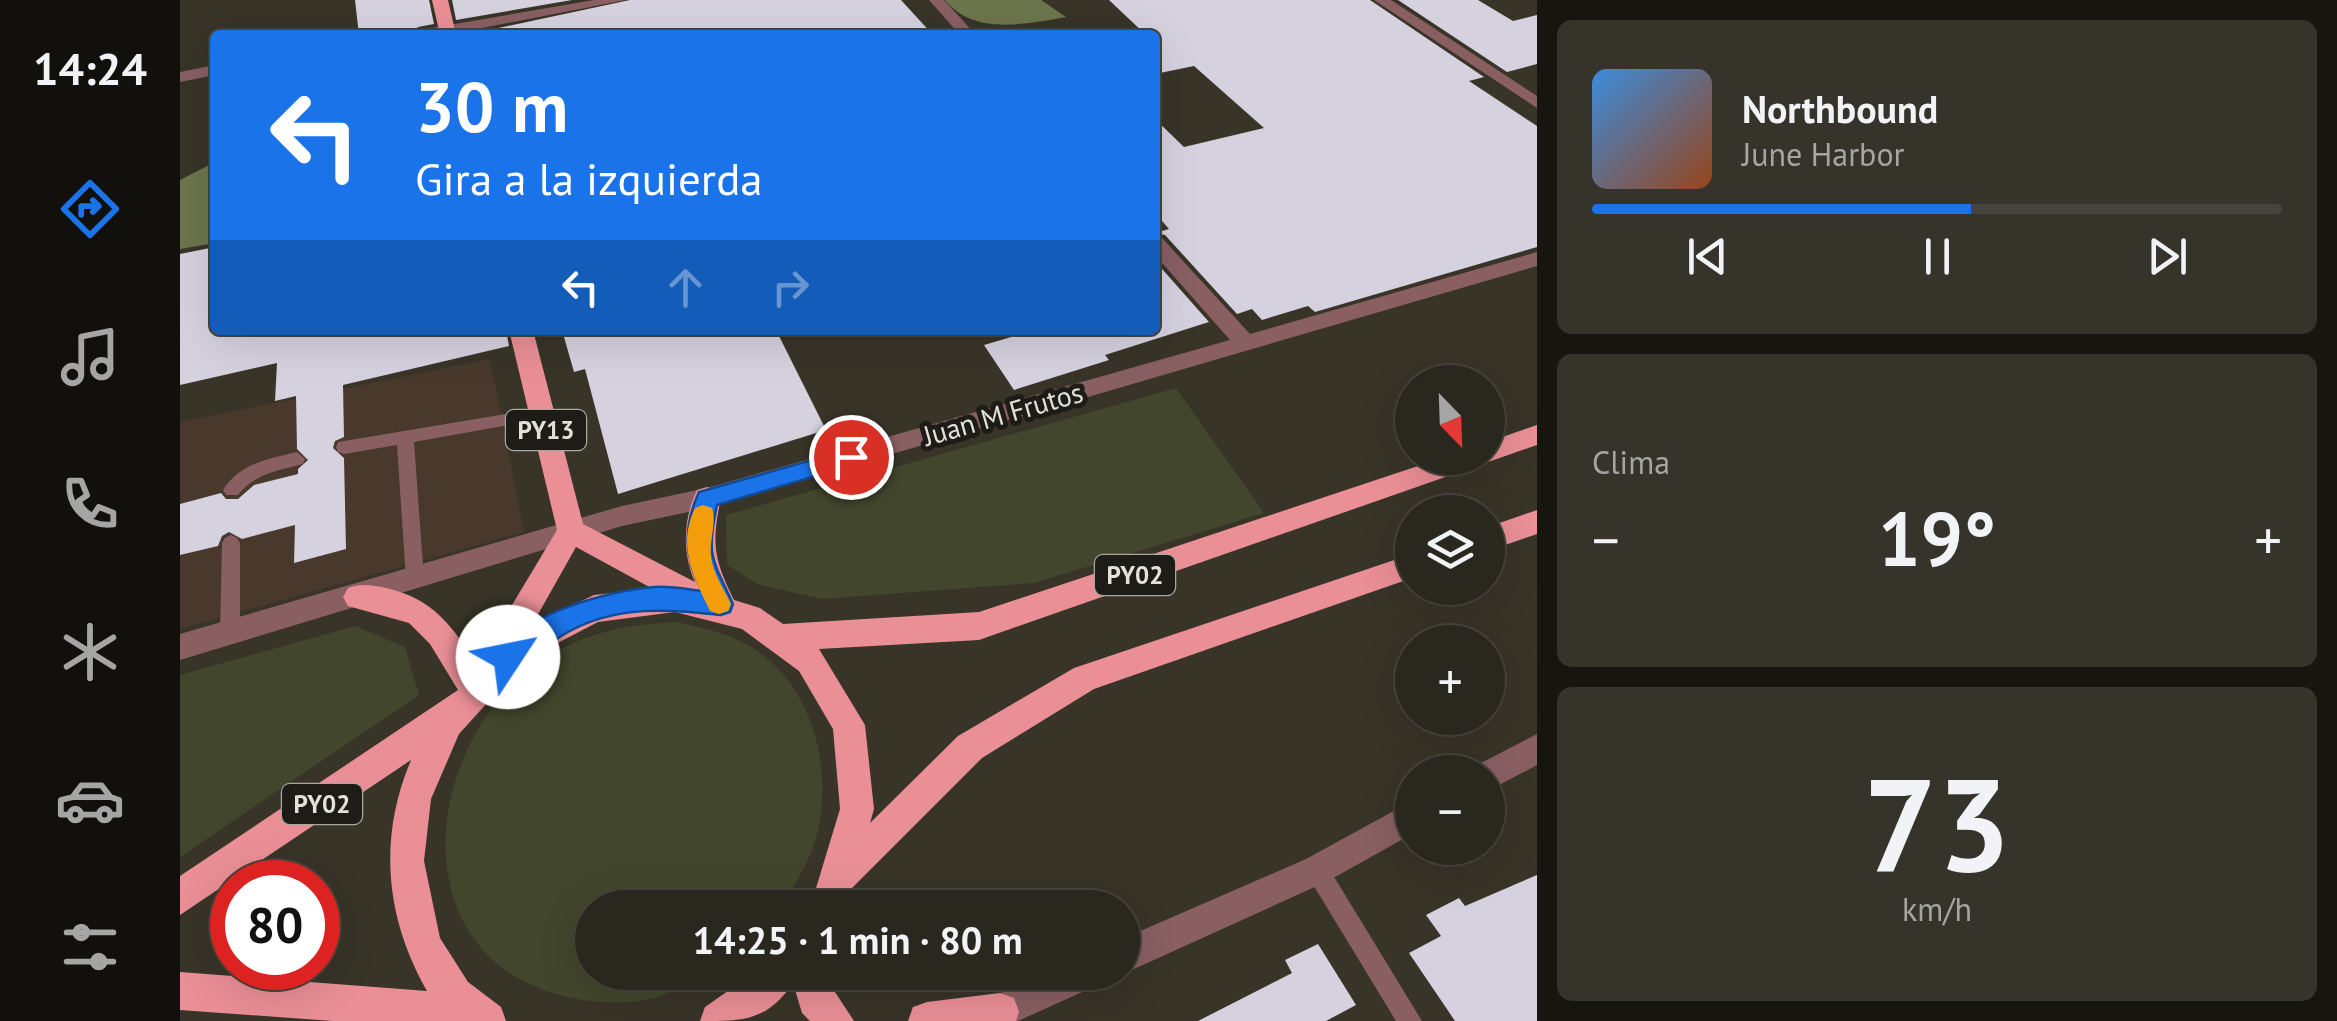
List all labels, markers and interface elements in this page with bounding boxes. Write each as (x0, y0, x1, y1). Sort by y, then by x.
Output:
text: 14:24 (33, 39, 147, 97)
text: 30 m (415, 61, 568, 151)
icon: left (250, 70, 380, 200)
text: Northbound (1742, 84, 1938, 133)
text: June Harbor (1742, 133, 1904, 175)
text: Gira a la izquierda (415, 149, 763, 207)
icon: directions (55, 174, 125, 244)
icon: previous (1680, 229, 1735, 284)
icon: pause (1910, 229, 1965, 284)
icon: next (2140, 229, 2195, 284)
icon: left (553, 260, 608, 315)
icon: ahead (658, 260, 713, 315)
icon: right (763, 260, 818, 315)
icon: music (55, 322, 125, 392)
north arrow (1395, 365, 1505, 475)
map controls (1395, 365, 1505, 865)
street label: Juan M Frutos (918, 373, 1087, 454)
road number: PY13 (506, 410, 586, 450)
pin (809, 415, 894, 500)
icon: arrive (824, 430, 879, 485)
text: Clima (1592, 441, 1670, 483)
icon: phone (55, 469, 125, 539)
text: 19° (1878, 490, 1996, 587)
button: layers (1395, 495, 1505, 605)
text: − (1592, 504, 1620, 575)
text: + (2254, 504, 2282, 575)
road number: PY02 (1095, 555, 1175, 595)
position arrow (456, 605, 560, 709)
icon: climate (55, 617, 125, 687)
button: + (1395, 625, 1505, 735)
text: 73 (1863, 739, 2011, 907)
button: − (1395, 755, 1505, 865)
icon: car (55, 765, 125, 835)
road number: PY02 (282, 784, 362, 824)
speed limit sign: 80 (210, 860, 340, 990)
text: km/h (1902, 888, 1972, 930)
icon: filters (55, 912, 125, 982)
text: 14:25 · 1 min · 80 m (692, 915, 1023, 964)

